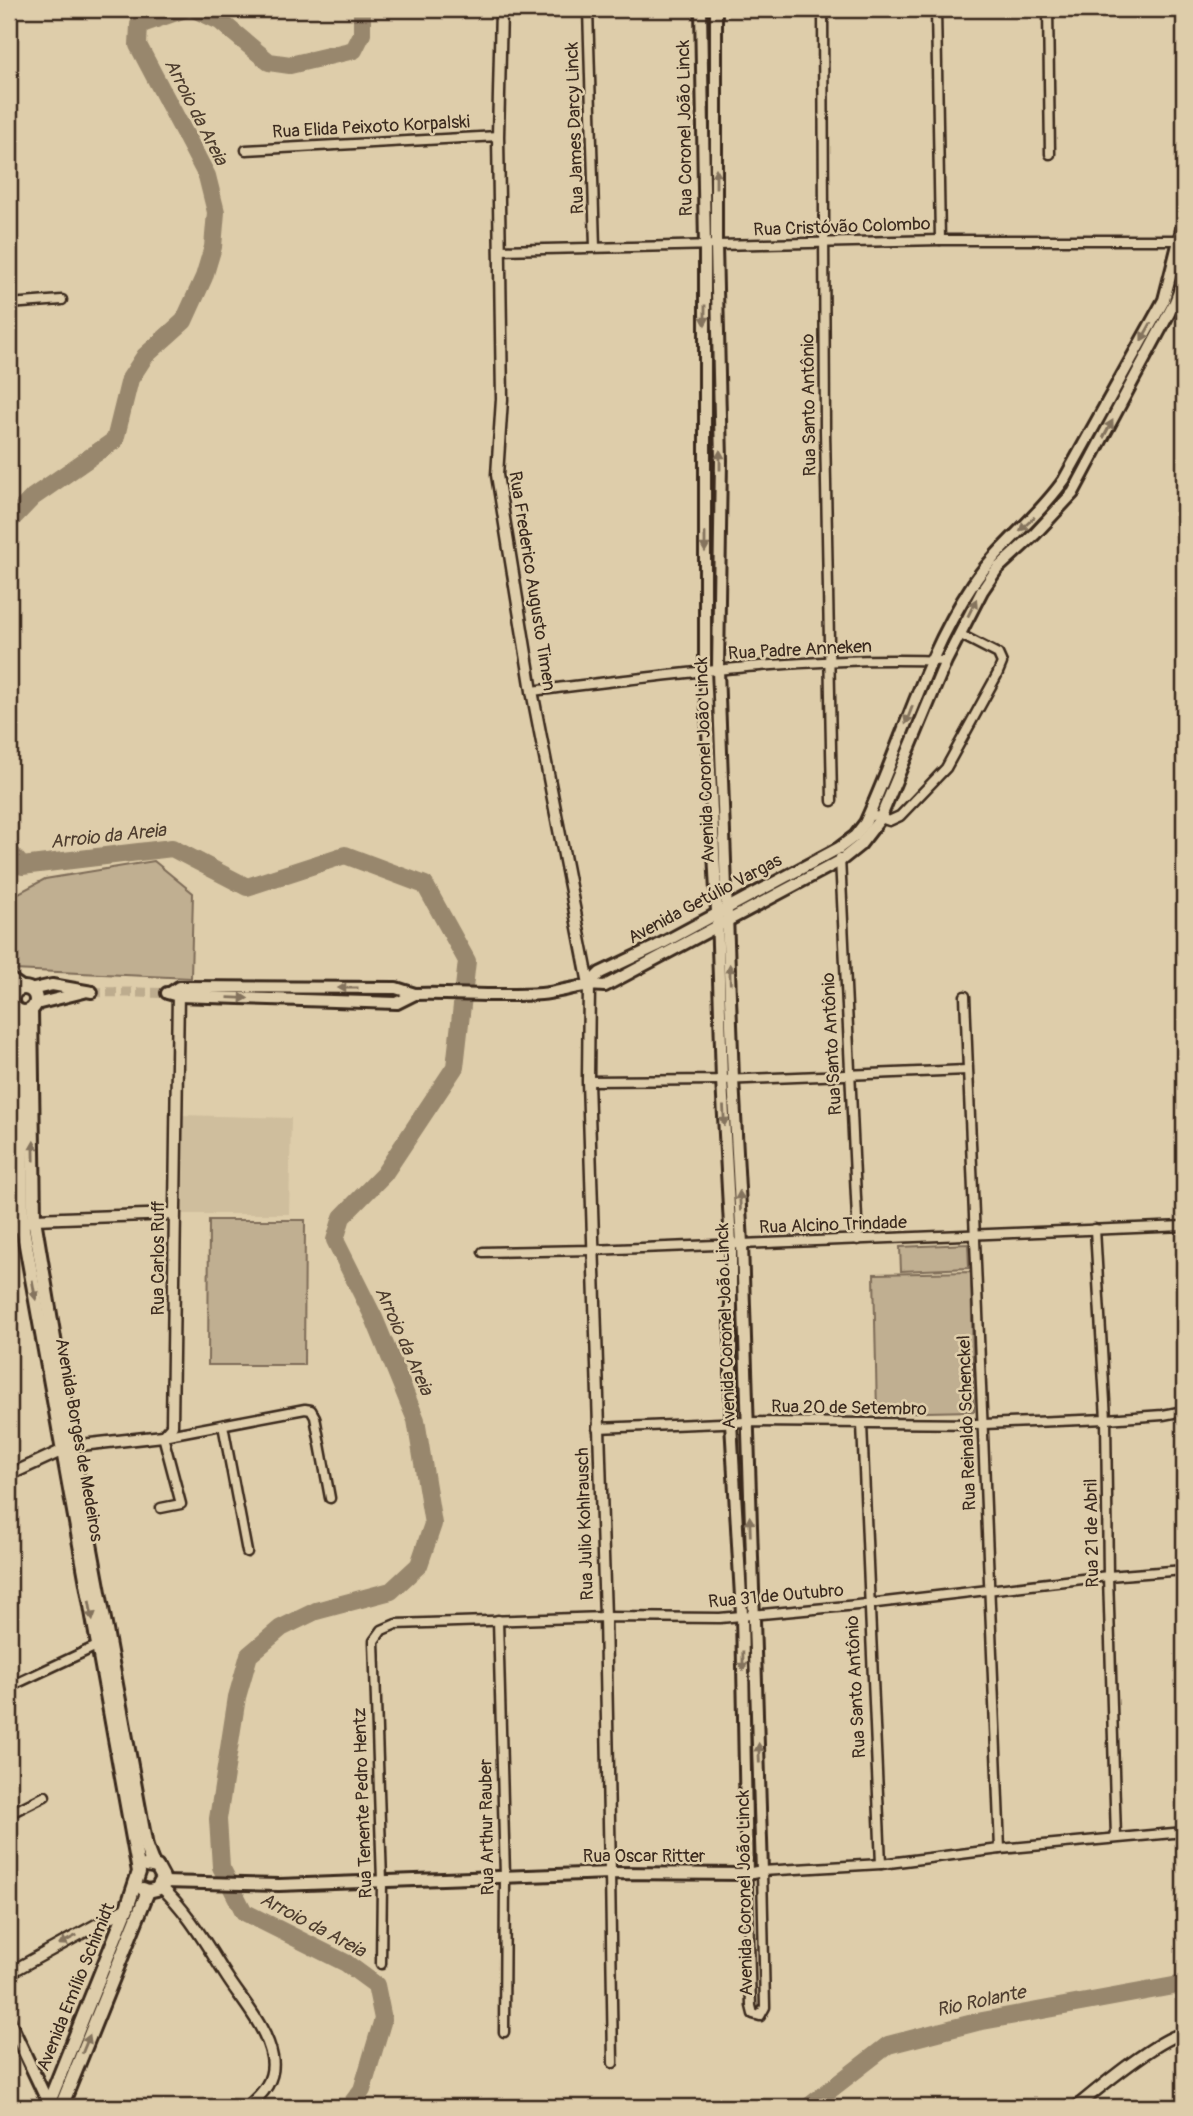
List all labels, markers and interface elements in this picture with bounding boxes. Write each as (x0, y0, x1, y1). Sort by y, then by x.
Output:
street label: Rua Coronel João Linck (672, 39, 698, 216)
street label: Rua James Darcy Linck (560, 41, 590, 215)
water label: Arroio da Areia (159, 55, 234, 170)
street label: Rua Elida Peixoto Korpalski (272, 110, 470, 144)
one-way arrow (710, 166, 722, 188)
street label: Rua Cristóvão Colombo (753, 212, 931, 242)
one-way arrow (699, 304, 711, 326)
one-way arrow (1141, 322, 1153, 342)
street label: Rua Santo Antônio (796, 333, 822, 477)
one-way arrow (1101, 418, 1113, 438)
one-way arrow (714, 449, 726, 471)
street label: Rua Frederico Augusto Timen (503, 469, 561, 693)
one-way arrow (1018, 516, 1036, 532)
one-way arrow (699, 532, 711, 554)
one-way arrow (967, 598, 978, 618)
street label: Rua Padre Anneken (727, 635, 873, 665)
street label: Avenida Coronel João Linck (690, 656, 720, 864)
one-way arrow (903, 705, 914, 726)
water label: Arroio da Areia (49, 818, 168, 854)
street label: Avenida Getúlio Vargas (624, 849, 786, 949)
one-way arrow (724, 962, 735, 984)
street label: Rua Santo Antônio (817, 972, 847, 1116)
one-way arrow (336, 982, 358, 994)
one-way arrow (227, 992, 249, 1004)
one-way arrow (718, 1105, 729, 1127)
one-way arrow (28, 1140, 40, 1162)
one-way arrow (734, 1190, 745, 1212)
street label: Rua Carlos Ruff (147, 1200, 170, 1315)
street label: Rua Alcino Trindade (759, 1211, 908, 1239)
street label: Avenida Coronel João Linck (711, 1222, 741, 1430)
one-way arrow (29, 1279, 40, 1301)
water label: Arroio da Areia (369, 1283, 439, 1400)
street label: Rua Reinaldo Schenckel (952, 1335, 982, 1511)
street label: Avenida Borges de Medeiros (50, 1336, 108, 1544)
street label: Rua 20 de Setembro (771, 1395, 927, 1421)
street label: Rua Julio Kohlrausch (571, 1447, 599, 1601)
street label: Rua 21 de Abril (1080, 1478, 1104, 1588)
one-way arrow (745, 1515, 756, 1537)
street label: Rua 31 de Outubro (707, 1579, 845, 1613)
one-way arrow (86, 1600, 97, 1622)
street label: Rua Santo Antônio (841, 1615, 871, 1759)
one-way arrow (737, 1650, 749, 1672)
street label: Rua Tenente Pedro Hentz (348, 1707, 378, 1899)
one-way arrow (753, 1742, 764, 1764)
street label: Rua Arthur Rauber (474, 1758, 500, 1895)
street label: Avenida Coronel João Linck (732, 1789, 758, 1996)
street label: Rua Oscar Ritter (583, 1845, 706, 1868)
water label: Arroio da Areia (256, 1887, 371, 1963)
street label: Avenida Emílio Schimidt (32, 1899, 121, 2075)
one-way arrow (58, 1935, 78, 1946)
water label: Rio Rolante (934, 1980, 1029, 2022)
one-way arrow (81, 2033, 92, 2054)

